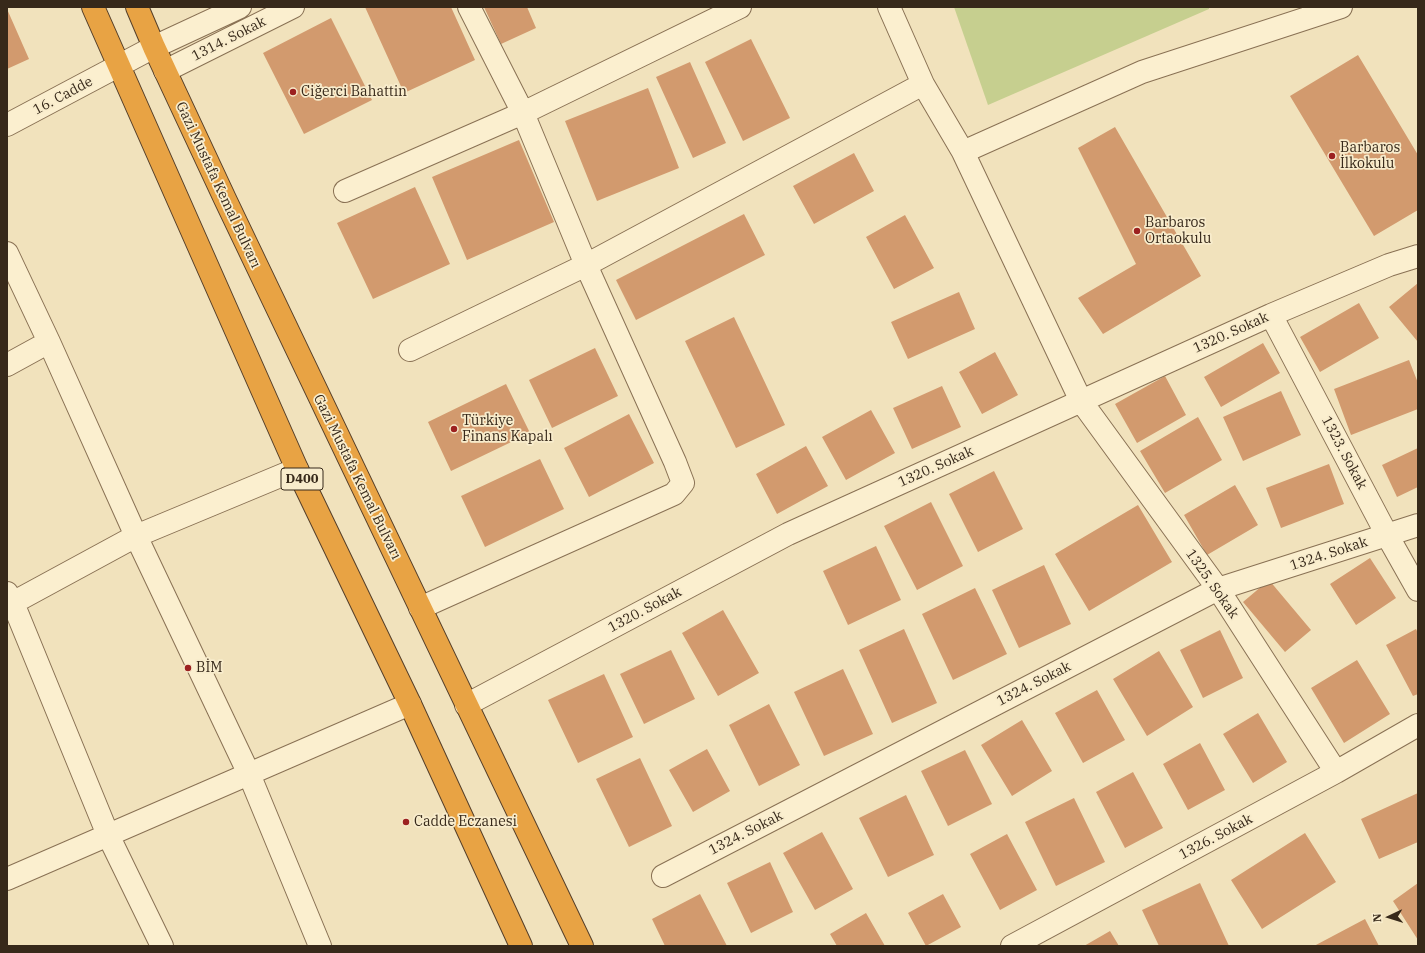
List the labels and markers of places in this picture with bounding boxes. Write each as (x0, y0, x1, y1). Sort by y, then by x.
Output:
place label: Ciğerci Bahattin (301, 84, 407, 100)
marker: Ciğerci Bahattin (288, 87, 298, 97)
place label: Barbaros İlkokulu (1340, 140, 1400, 172)
marker: Barbaros İlkokulu (1327, 151, 1337, 161)
place label: Barbaros Ortaokulu (1145, 215, 1211, 248)
marker: Barbaros Ortaokulu (1132, 226, 1142, 236)
place label: Türkiye Finans Kapalı (462, 413, 553, 446)
marker: Türkiye Finans Kapalı (449, 424, 459, 434)
place label: BİM (196, 660, 222, 676)
marker: BİM (183, 663, 193, 673)
place label: Cadde Eczanesi (414, 814, 517, 830)
marker: Cadde Eczanesi (401, 817, 411, 827)

